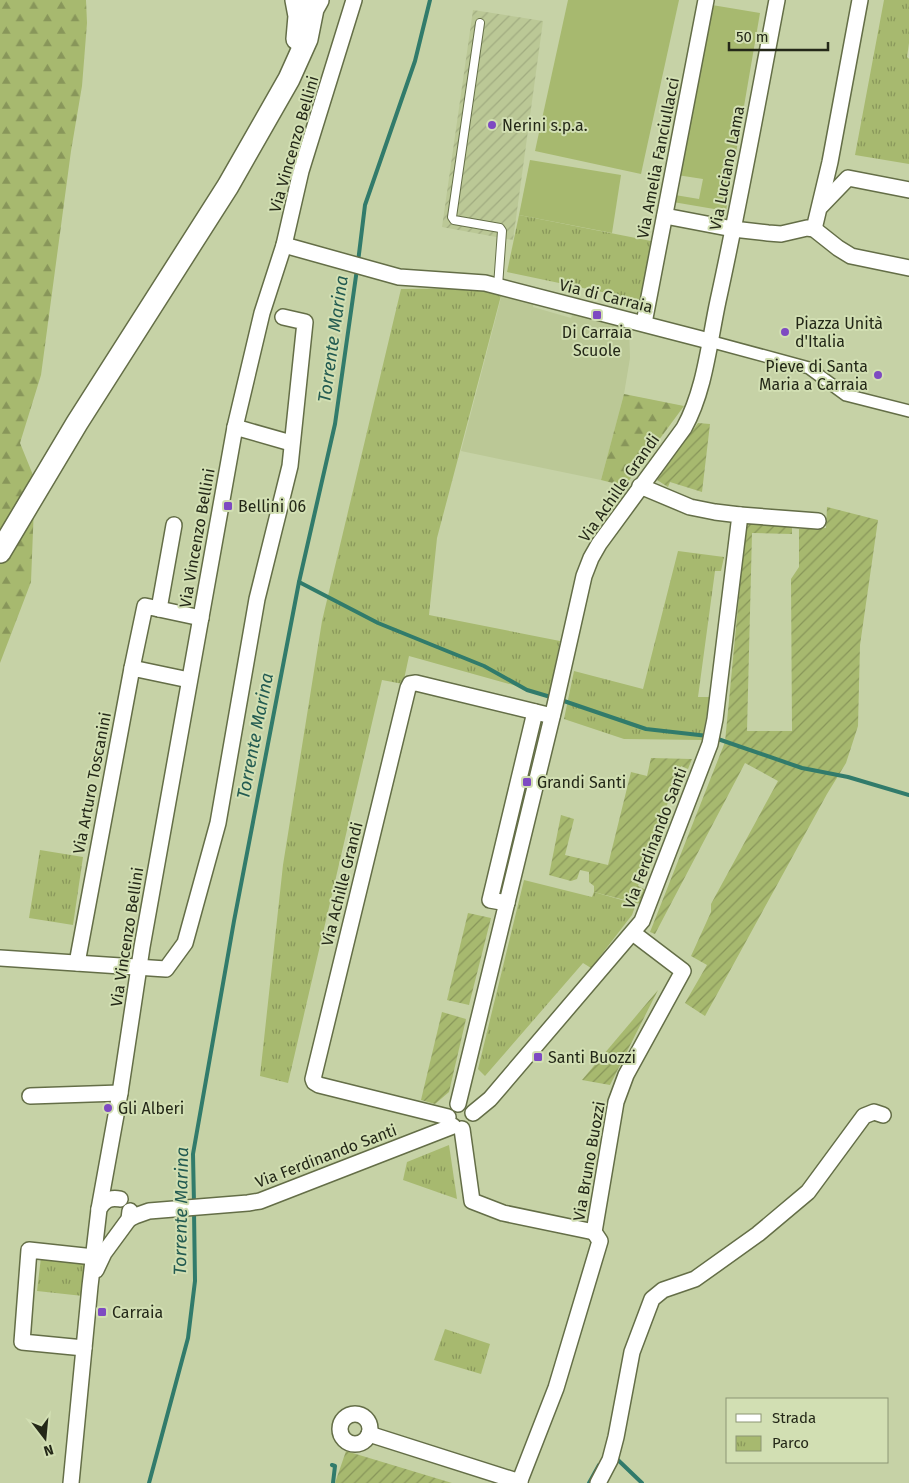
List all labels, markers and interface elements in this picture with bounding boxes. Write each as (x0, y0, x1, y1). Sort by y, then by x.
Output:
scale bar (729, 20, 828, 52)
text: 50 m (736, 28, 769, 46)
street label: Via Vincenzo Bellini (265, 73, 323, 215)
street label: Via Amelia Fanciullacci (633, 76, 683, 240)
street label: Via Luciano Lama (706, 104, 748, 232)
place label: Nerini s.p.a. (502, 116, 588, 135)
marker: Nerini s.p.a. (486, 119, 498, 131)
water label: Torrente Marina (313, 274, 353, 404)
street label: Via di Carraia (557, 275, 655, 317)
marker: Di Carraia Scuole (591, 309, 603, 321)
place label: Piazza Unità d'Italia (795, 314, 883, 351)
place label: Di Carraia Scuole (562, 323, 632, 360)
marker: Piazza Unità d'Italia (779, 326, 791, 338)
place label: Pieve di Santa Maria a Carraia (759, 357, 868, 394)
marker: Pieve di Santa Maria a Carraia (872, 369, 884, 381)
street label: Via Achille Grandi (575, 430, 663, 546)
street label: Via Vincenzo Bellini (175, 467, 219, 609)
place label: Bellini 06 (238, 497, 306, 516)
marker: Bellini 06 (222, 500, 234, 512)
water label: Torrente Marina (232, 671, 278, 801)
street label: Via Arturo Toscanini (69, 710, 115, 856)
street label: Via Ferdinando Santi (619, 765, 691, 911)
place label: Grandi Santi (537, 773, 626, 792)
marker: Grandi Santi (521, 776, 533, 788)
street label: Via Achille Grandi (317, 820, 367, 948)
street label: Via Vincenzo Bellini (107, 866, 147, 1008)
place label: Santi Buozzi (548, 1048, 636, 1067)
marker: Santi Buozzi (532, 1051, 544, 1063)
place label: Gli Alberi (118, 1099, 184, 1118)
street label: Via Bruno Buozzi (569, 1100, 609, 1222)
marker: Gli Alberi (102, 1102, 114, 1114)
street label: Via Ferdinando Santi (253, 1120, 399, 1192)
water label: Torrente Marina (169, 1147, 193, 1275)
place label: Carraia (112, 1303, 163, 1322)
marker: Carraia (96, 1306, 108, 1318)
legend (726, 1398, 889, 1463)
text: Strada (772, 1409, 816, 1427)
north arrow (20, 1413, 70, 1463)
text: Parco (772, 1434, 809, 1452)
text: N (42, 1441, 55, 1459)

